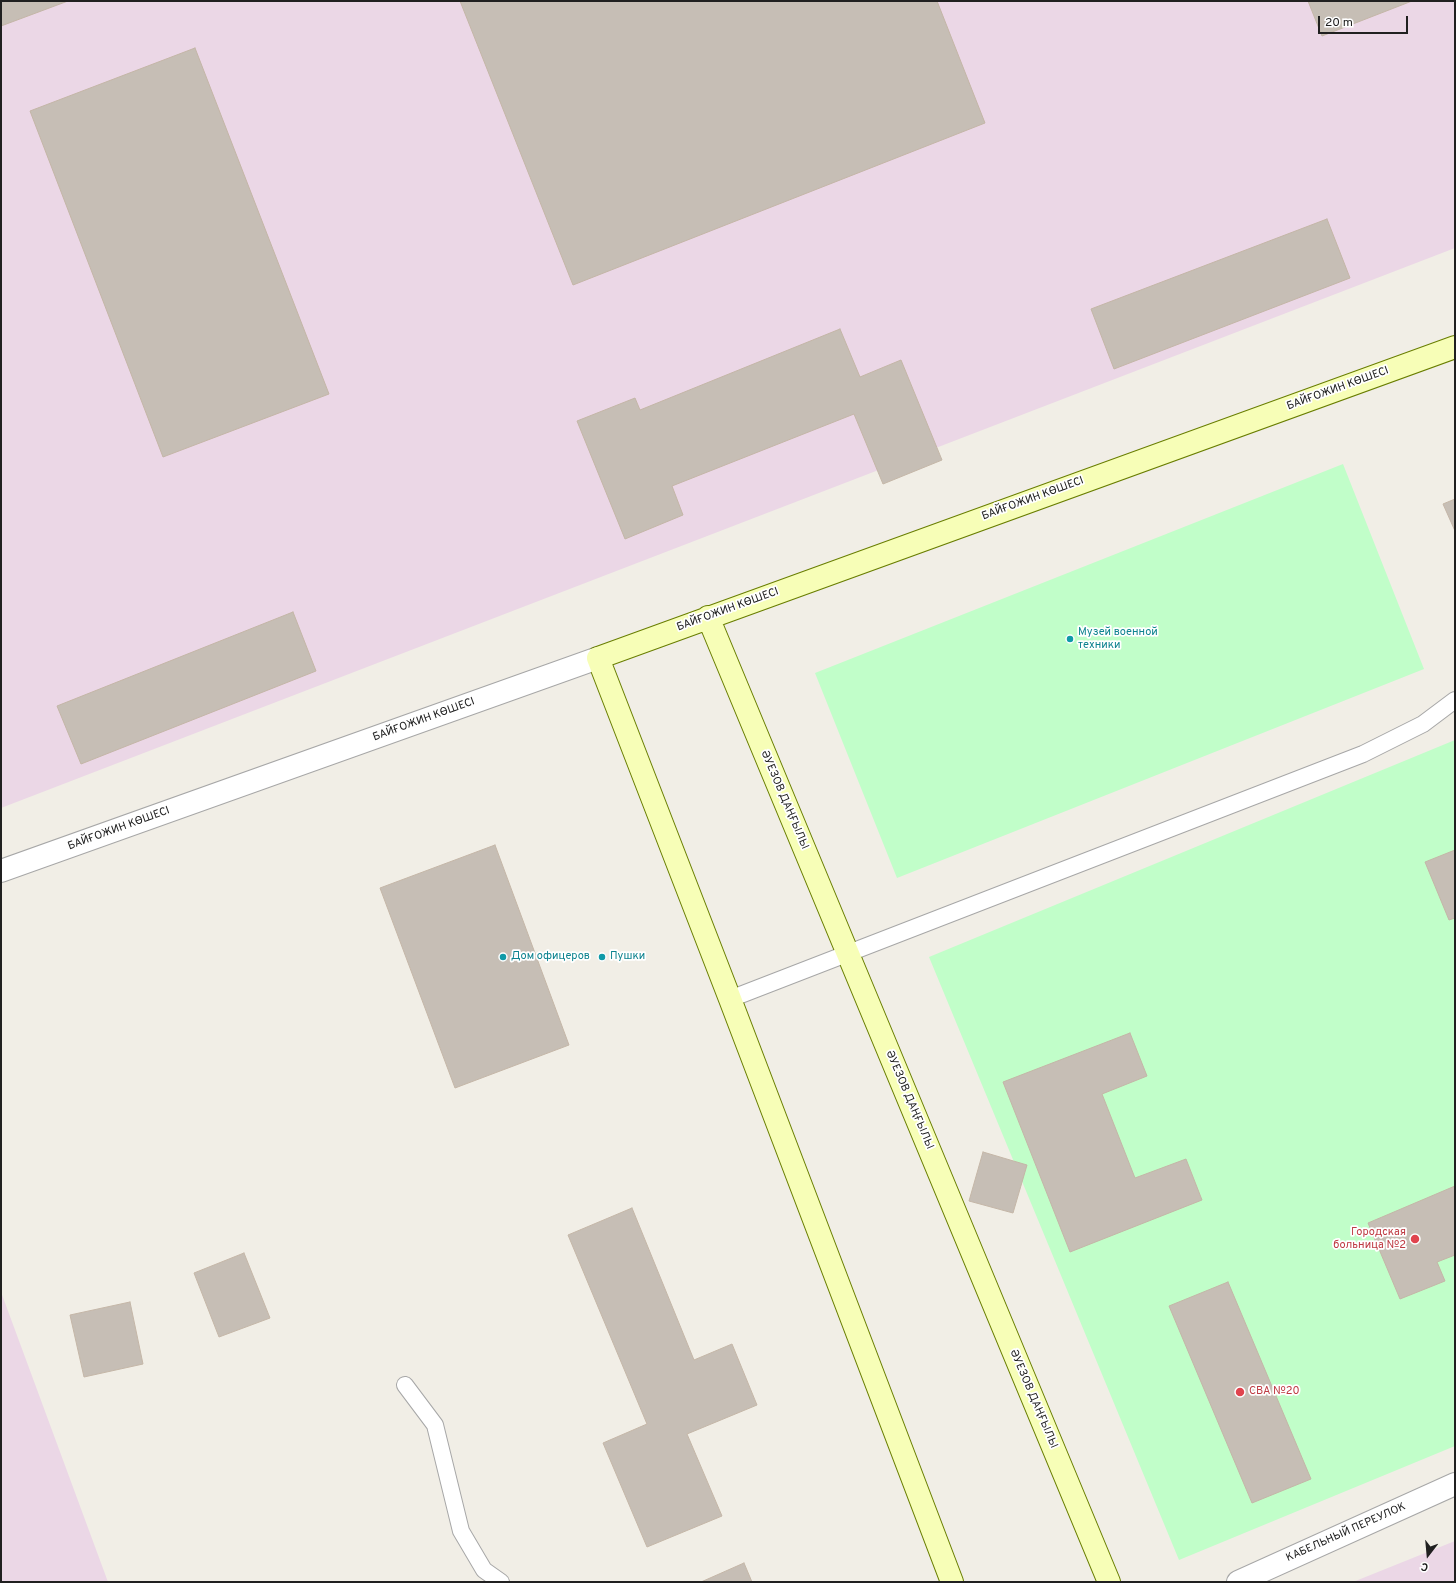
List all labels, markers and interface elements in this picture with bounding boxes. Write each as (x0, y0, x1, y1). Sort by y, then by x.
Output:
scale bar (1320, 8, 1410, 34)
text: 20 m (1325, 15, 1353, 31)
street label: БАЙҒОЖИН КӨШЕСІ (1285, 364, 1391, 414)
street label: БАЙҒОЖИН КӨШЕСІ (980, 474, 1086, 524)
street label: БАЙҒОЖИН КӨШЕСІ (675, 585, 781, 635)
place label: Музей военной техники (1078, 626, 1158, 652)
marker: Музей военной техники (1065, 634, 1075, 644)
street label: БАЙҒОЖИН КӨШЕСІ (371, 695, 477, 745)
street label: ӘУЕЗОВ ДАҢҒЫЛЫ (757, 748, 811, 852)
street label: БАЙҒОЖИН КӨШЕСІ (66, 804, 172, 854)
place label: Дом офицеров (511, 950, 590, 964)
place label: Пушки (610, 950, 645, 964)
marker: Дом офицеров (498, 952, 508, 962)
marker: Пушки (597, 952, 607, 962)
street label: ӘУЕЗОВ ДАҢҒЫЛЫ (882, 1048, 936, 1152)
place label: Городская больница №2 (1333, 1226, 1406, 1252)
marker: Городская больница №2 (1409, 1233, 1421, 1245)
street label: ӘУЕЗОВ ДАҢҒЫЛЫ (1006, 1347, 1060, 1451)
place label: СВА №20 (1249, 1385, 1300, 1399)
marker: СВА №20 (1234, 1386, 1246, 1398)
street label: КАБЕЛЬНЫЙ ПЕРЕУЛОК (1284, 1501, 1408, 1565)
north arrow (1408, 1535, 1448, 1575)
text: С (1419, 1559, 1430, 1574)

